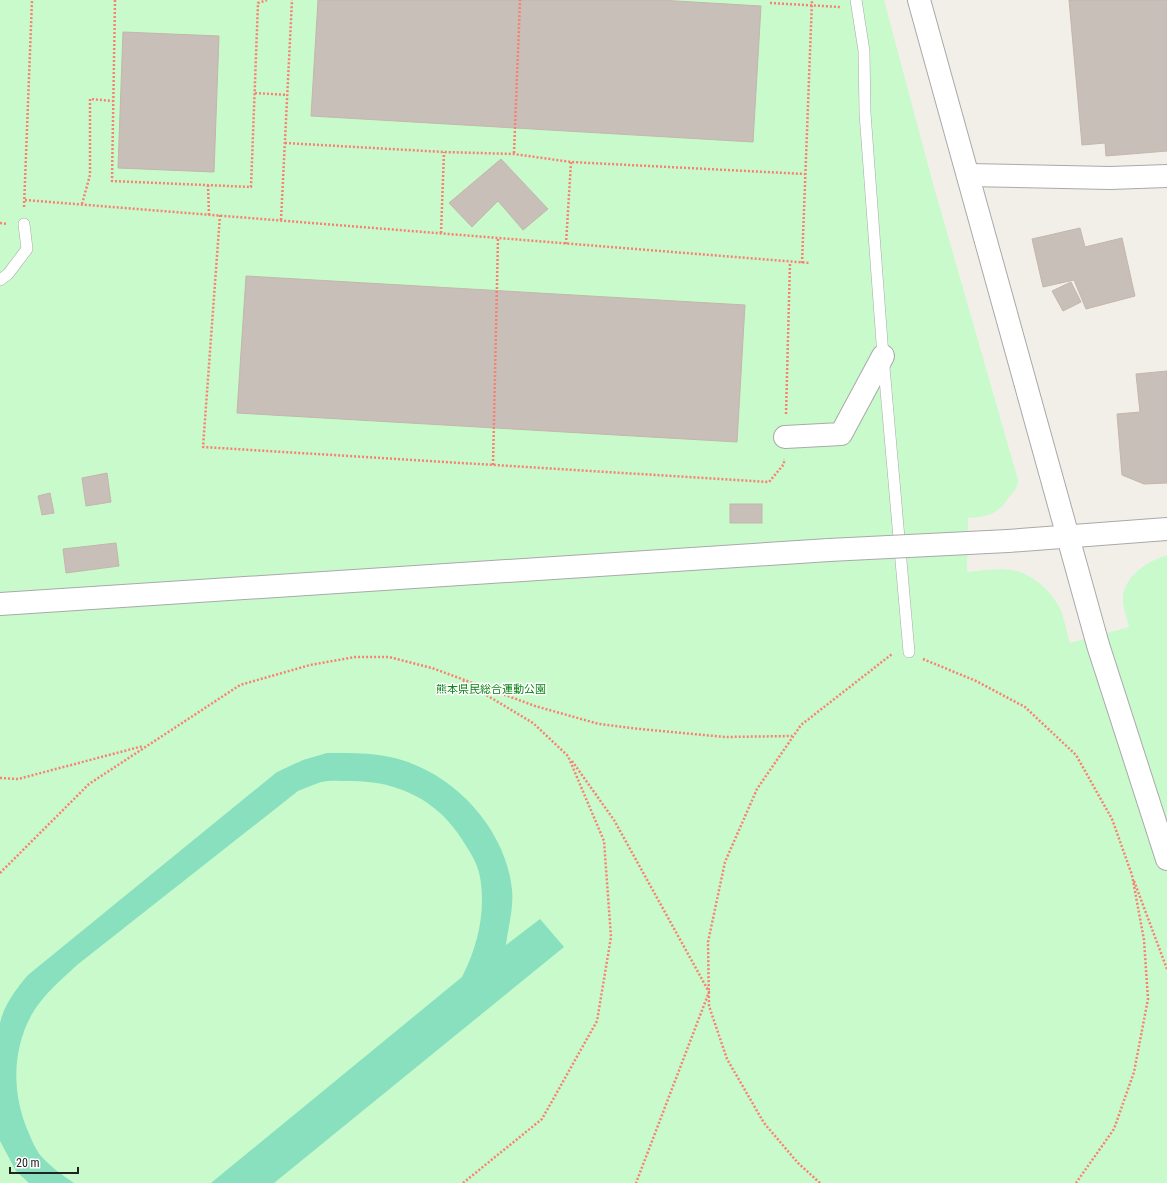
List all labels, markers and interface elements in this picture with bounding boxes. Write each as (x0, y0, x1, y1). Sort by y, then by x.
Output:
park label: 熊本県民総合運動公園 (436, 683, 546, 696)
scale bar (10, 1149, 78, 1175)
text: 20 m (16, 1156, 40, 1170)

